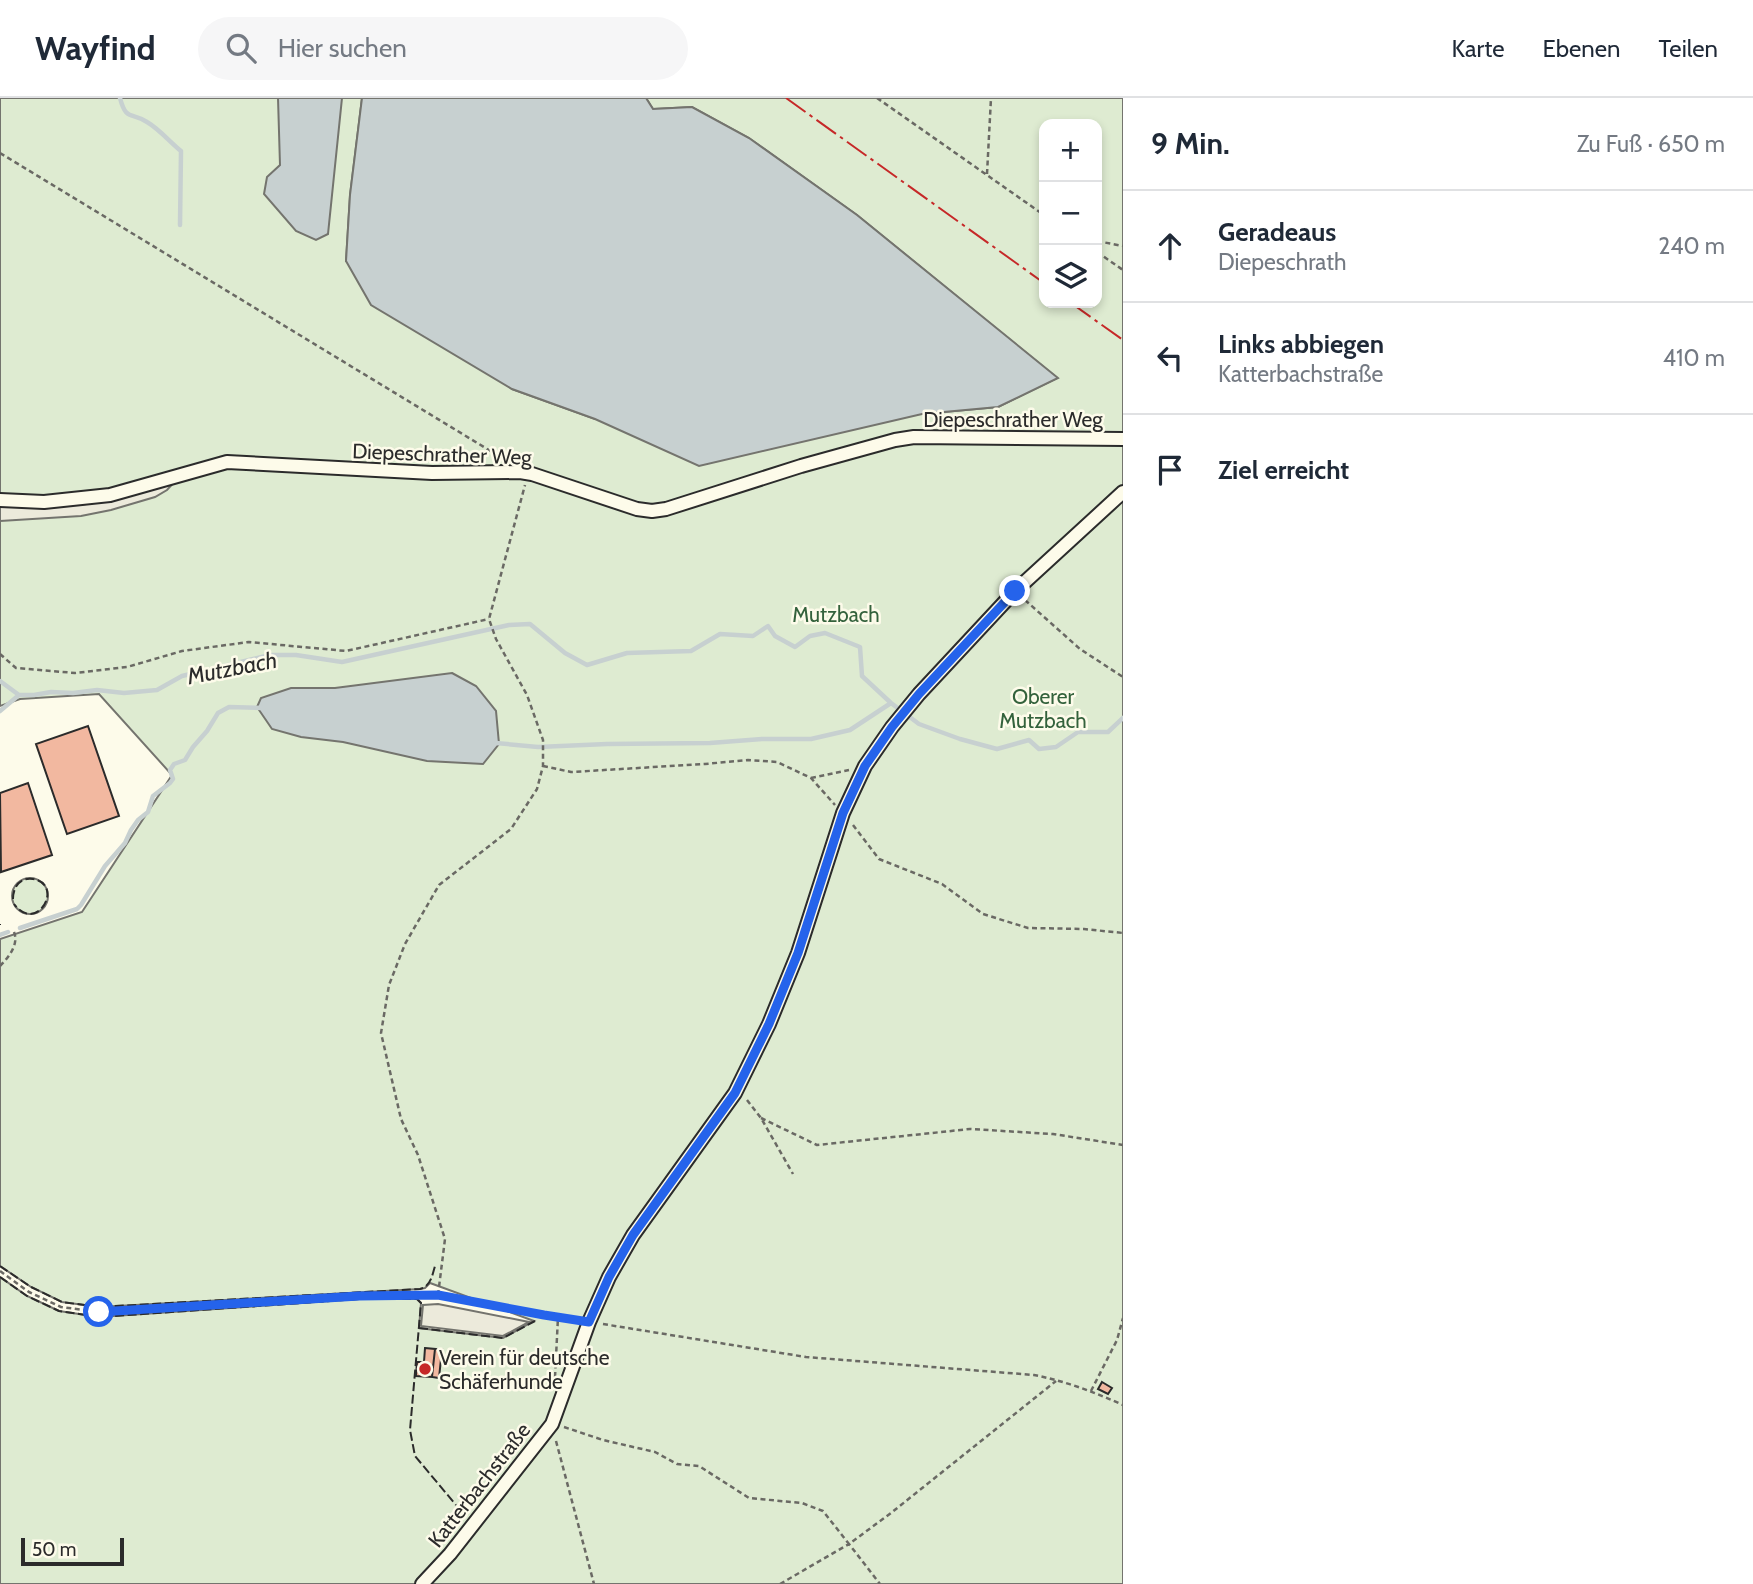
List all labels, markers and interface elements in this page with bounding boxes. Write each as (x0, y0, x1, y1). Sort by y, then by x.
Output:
search box (198, 17, 688, 80)
text: Wayfind (35, 28, 156, 68)
icon: search (222, 29, 260, 67)
text: Hier suchen (278, 32, 407, 64)
text: Karte (1451, 34, 1504, 63)
text: Ebenen (1542, 34, 1620, 63)
text: Teilen (1658, 34, 1718, 63)
map controls (1039, 119, 1102, 308)
button: + (1039, 119, 1102, 182)
text: 9 Min. (1151, 125, 1230, 162)
text: Zu Fuß · 650 m (1577, 130, 1725, 158)
button: − (1039, 182, 1102, 245)
text: Geradeaus (1218, 216, 1336, 248)
icon: ahead (1151, 227, 1189, 265)
text: 240 m (1658, 232, 1725, 260)
button: layers (1039, 245, 1102, 308)
text: Diepeschrath (1218, 248, 1346, 276)
text: Links abbiegen (1218, 328, 1384, 360)
icon: left (1151, 339, 1189, 377)
text: 410 m (1663, 344, 1725, 372)
text: Katterbachstraße (1218, 360, 1383, 388)
street label: Diepeschrather Weg (923, 407, 1103, 432)
street label: Diepeschrather Weg (352, 438, 533, 470)
icon: arrive (1151, 451, 1189, 489)
text: Ziel erreicht (1218, 454, 1349, 486)
route end (999, 575, 1030, 606)
park label: Mutzbach (792, 602, 880, 627)
water label: Mutzbach (184, 646, 279, 691)
park label: Oberer Mutzbach (999, 684, 1087, 733)
route start (83, 1296, 114, 1327)
place label: Verein für deutsche Schäferhunde (439, 1345, 610, 1394)
marker: Verein für deutsche Schäferhunde (417, 1361, 433, 1377)
street label: Katterbachstraße (423, 1418, 535, 1552)
scale bar (21, 1535, 124, 1567)
text: 50 m (32, 1538, 76, 1561)

